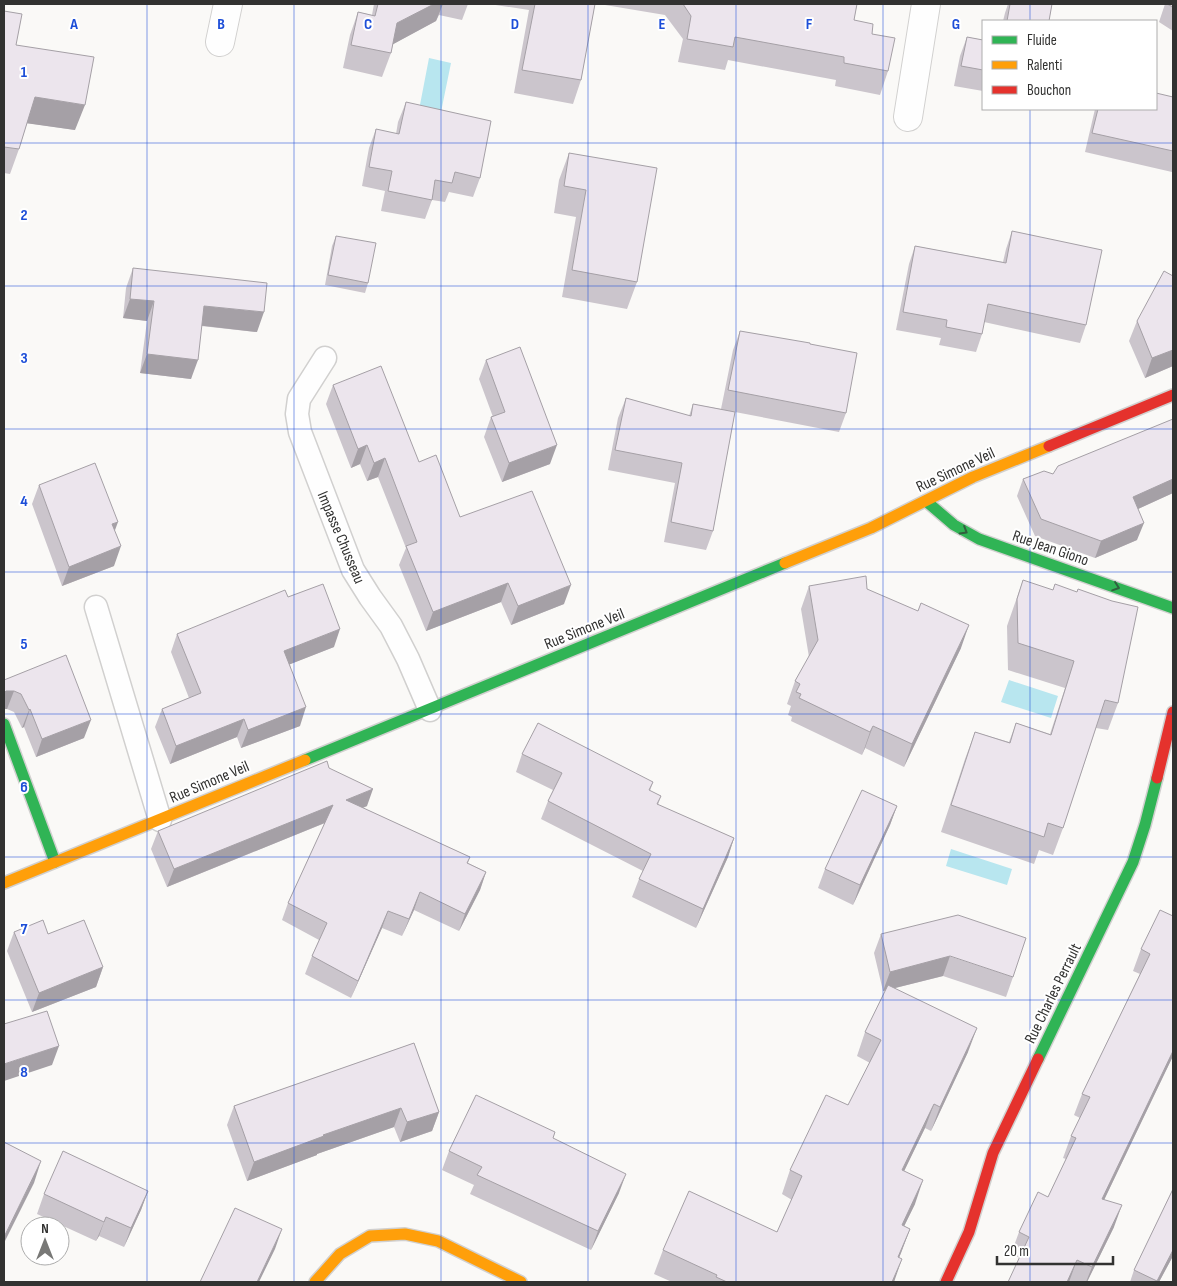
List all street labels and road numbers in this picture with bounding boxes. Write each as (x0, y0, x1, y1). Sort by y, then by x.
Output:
street label: Rue Simone Veil (913, 444, 998, 497)
street label: Impasse Chusseau (313, 489, 369, 587)
street label: Rue Jean Giono (1010, 527, 1091, 570)
street label: Rue Simone Veil (542, 605, 627, 654)
street label: Rue Simone Veil (167, 757, 252, 808)
street label: Rue Charles Perrault (1021, 940, 1086, 1047)

